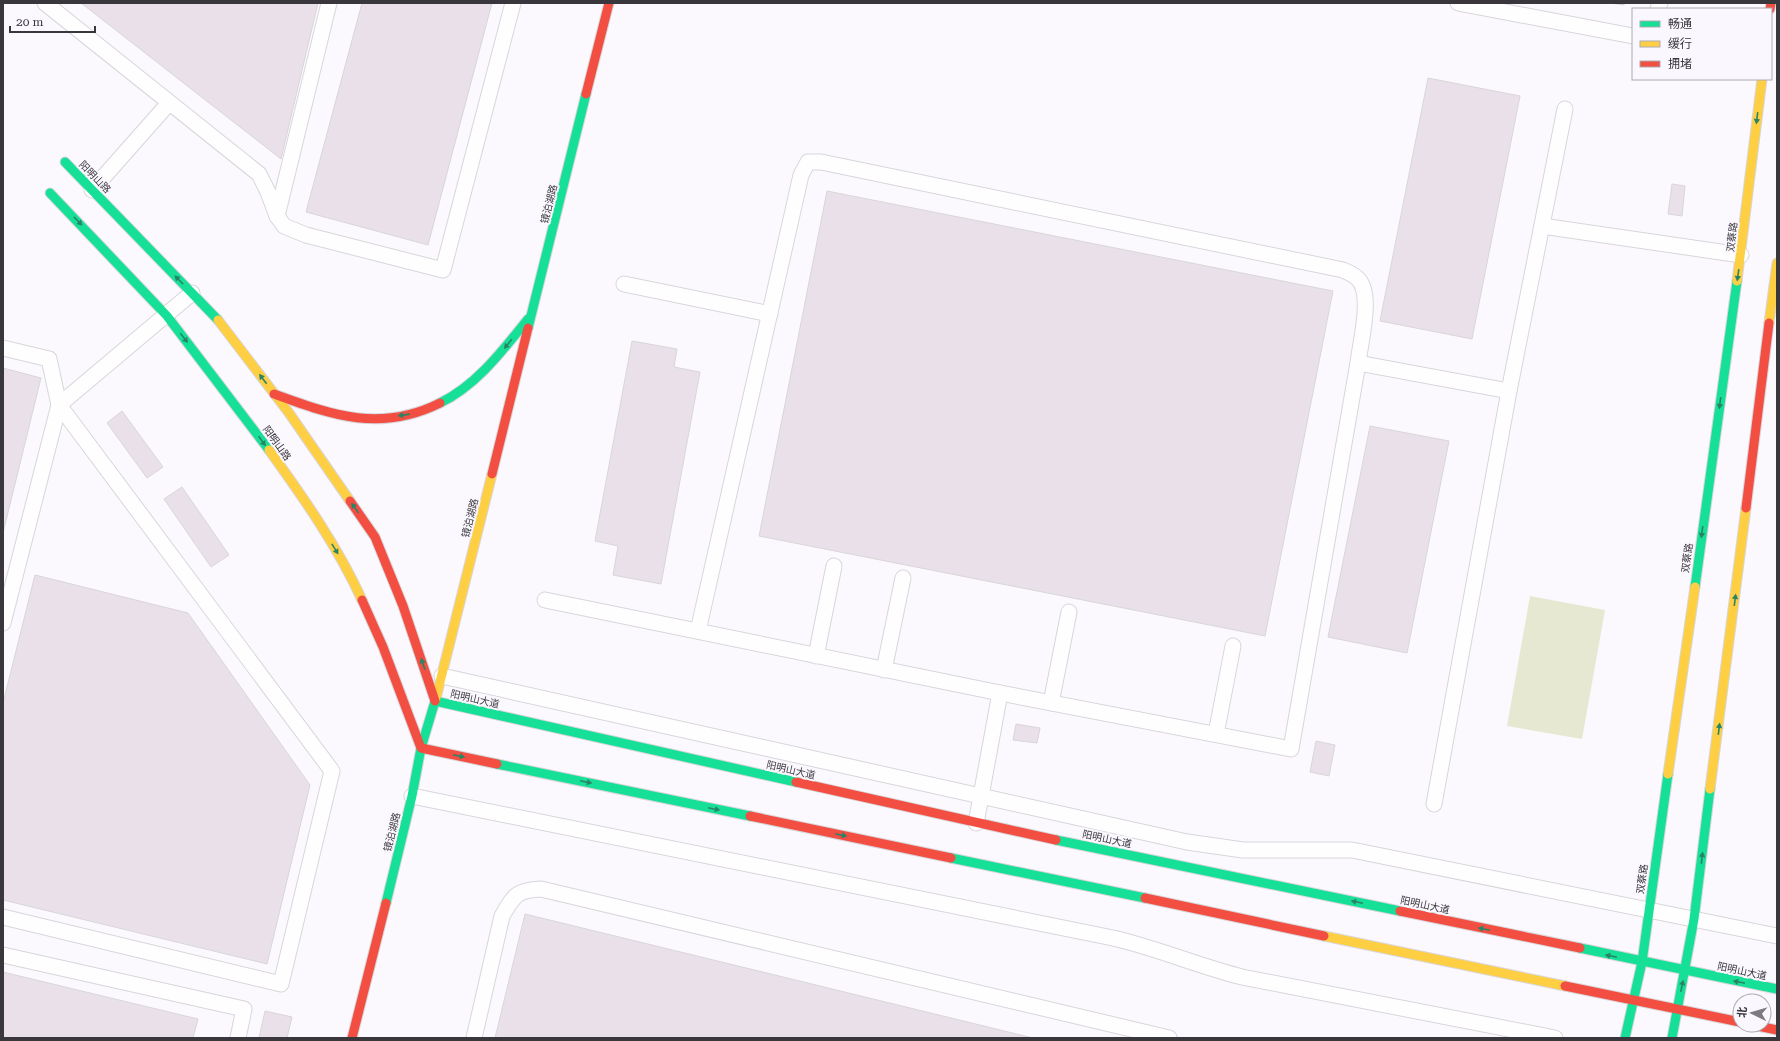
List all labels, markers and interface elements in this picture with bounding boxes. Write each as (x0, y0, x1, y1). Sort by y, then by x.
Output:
scale bar (10, 8, 95, 34)
legend (1632, 8, 1772, 80)
text: 20 m (16, 15, 43, 29)
text: 畅通 (1668, 17, 1692, 31)
text: 缓行 (1668, 37, 1692, 51)
text: 拥堵 (1668, 57, 1692, 71)
one-way arrow (1754, 112, 1761, 124)
street label: 阳明山路 (77, 159, 113, 195)
street label: 镜泊湖路 (539, 183, 559, 225)
one-way arrow (73, 216, 83, 226)
street label: 双蔡路 (1725, 221, 1739, 253)
one-way arrow (1735, 269, 1741, 281)
one-way arrow (174, 275, 184, 285)
one-way arrow (180, 332, 188, 343)
one-way arrow (504, 338, 513, 349)
one-way arrow (259, 373, 268, 384)
one-way arrow (1717, 397, 1723, 409)
one-way arrow (398, 412, 410, 418)
street label: 阳明山路 (261, 424, 293, 462)
one-way arrow (258, 436, 266, 447)
street label: 镜泊湖路 (460, 497, 480, 539)
one-way arrow (351, 502, 359, 513)
one-way arrow (1699, 526, 1705, 538)
street label: 双蔡路 (1679, 542, 1695, 574)
one-way arrow (331, 543, 338, 555)
one-way arrow (1732, 594, 1739, 606)
one-way arrow (420, 658, 426, 670)
street label: 阳明山大道 (449, 688, 501, 710)
one-way arrow (1716, 723, 1722, 735)
one-way arrow (453, 753, 465, 759)
street label: 阳明山大道 (765, 759, 817, 781)
one-way arrow (580, 780, 593, 786)
one-way arrow (707, 806, 720, 812)
street label: 镜泊湖路 (382, 811, 402, 853)
street label: 阳明山大道 (1081, 828, 1133, 850)
one-way arrow (835, 833, 847, 839)
one-way arrow (1699, 851, 1705, 864)
street label: 双蔡路 (1634, 863, 1650, 895)
street label: 阳明山大道 (1399, 894, 1451, 916)
one-way arrow (1351, 899, 1363, 905)
one-way arrow (1478, 926, 1490, 932)
one-way arrow (1605, 953, 1618, 959)
street label: 阳明山大道 (1716, 960, 1768, 982)
one-way arrow (1733, 978, 1745, 984)
one-way arrow (1679, 980, 1685, 992)
north arrow (1732, 993, 1772, 1033)
text: 北 (1736, 1006, 1749, 1018)

